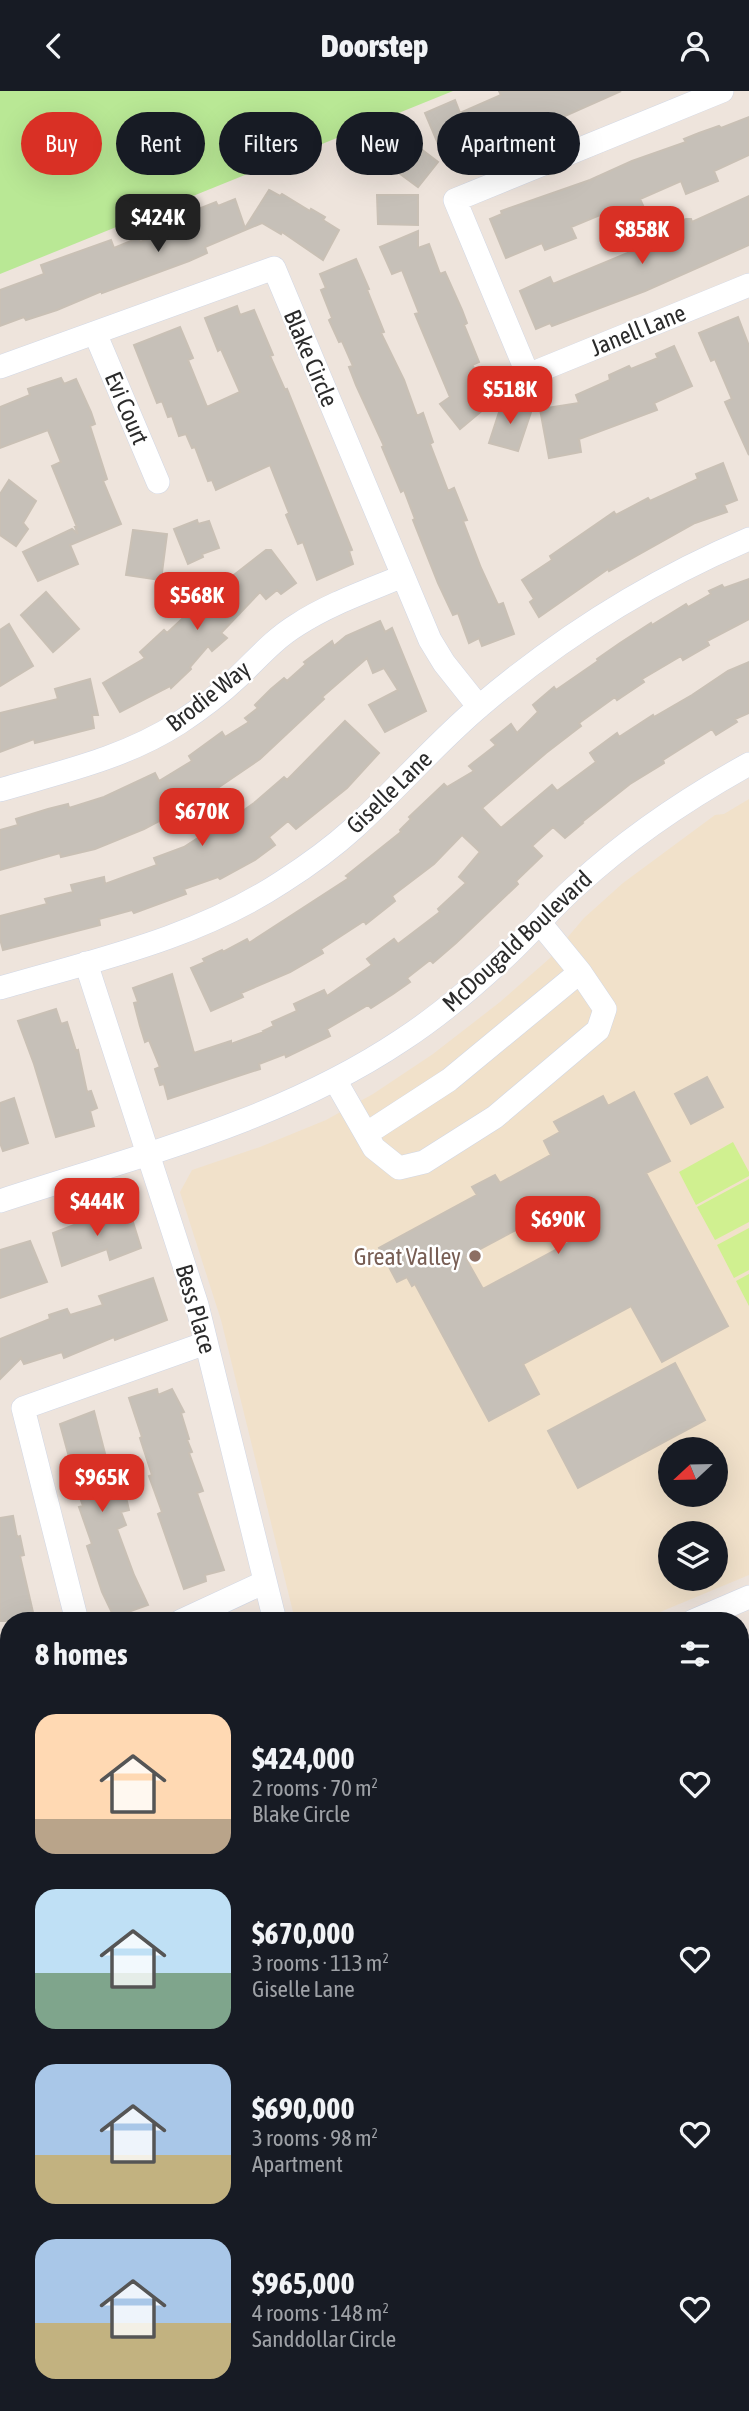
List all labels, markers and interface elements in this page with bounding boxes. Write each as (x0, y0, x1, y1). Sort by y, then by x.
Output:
icon: back (35, 27, 73, 65)
text: Doorstep (321, 27, 428, 64)
icon: person (676, 27, 714, 65)
chip: Buy (21, 112, 102, 175)
chip: Rent (116, 112, 205, 175)
chip: Filters (219, 112, 322, 175)
chip: New (336, 112, 423, 175)
chip: Apartment (437, 112, 580, 175)
pin: $424K (109, 195, 207, 254)
text: $424K (131, 204, 185, 230)
pin: $858K (593, 207, 691, 266)
text: $858K (615, 216, 669, 242)
street label: Janell Lane (586, 299, 690, 361)
street label: Blake Circle (279, 306, 343, 410)
pin: $518K (461, 367, 559, 426)
street label: Evi Court (100, 368, 154, 448)
text: $518K (483, 376, 537, 402)
pin: $568K (148, 573, 246, 632)
text: $568K (170, 582, 224, 608)
street label: Brodie Way (161, 655, 255, 737)
street label: Giselle Lane (341, 745, 437, 839)
pin: $670K (153, 789, 251, 848)
text: $670K (175, 798, 229, 824)
street label: McDougald Boulevard (437, 865, 597, 1017)
pin: $444K (48, 1179, 146, 1238)
text: $444K (70, 1188, 124, 1214)
pin: $690K (509, 1197, 607, 1256)
text: $690K (531, 1206, 585, 1232)
place label: Great Valley (354, 1243, 461, 1270)
marker: Great Valley (467, 1248, 483, 1264)
street label: Bess Place (170, 1261, 222, 1357)
north arrow (658, 1437, 728, 1507)
map controls (658, 1437, 728, 1591)
pin: $965K (53, 1455, 151, 1514)
text: $965K (75, 1464, 129, 1490)
button: layers (658, 1521, 728, 1591)
icon: filters (676, 1635, 714, 1673)
text: 8 homes (35, 1637, 128, 1671)
text: $424,000 (252, 1741, 355, 1775)
icon: home (91, 1742, 175, 1826)
icon: heart (676, 1765, 714, 1803)
text: 2 rooms · 70 m² (252, 1775, 378, 1801)
text: Blake Circle (252, 1801, 350, 1827)
text: $670,000 (252, 1916, 355, 1950)
icon: home (91, 1917, 175, 2001)
icon: heart (676, 1940, 714, 1978)
text: 3 rooms · 113 m² (252, 1950, 389, 1976)
text: Giselle Lane (252, 1976, 355, 2002)
text: $690,000 (252, 2091, 355, 2125)
icon: home (91, 2092, 175, 2176)
icon: heart (676, 2115, 714, 2153)
text: 3 rooms · 98 m² (252, 2125, 378, 2151)
text: Apartment (252, 2151, 343, 2177)
text: $965,000 (252, 2266, 355, 2300)
icon: home (91, 2267, 175, 2351)
icon: heart (676, 2290, 714, 2328)
text: 4 rooms · 148 m² (252, 2300, 389, 2326)
text: Sanddollar Circle (252, 2326, 396, 2352)

